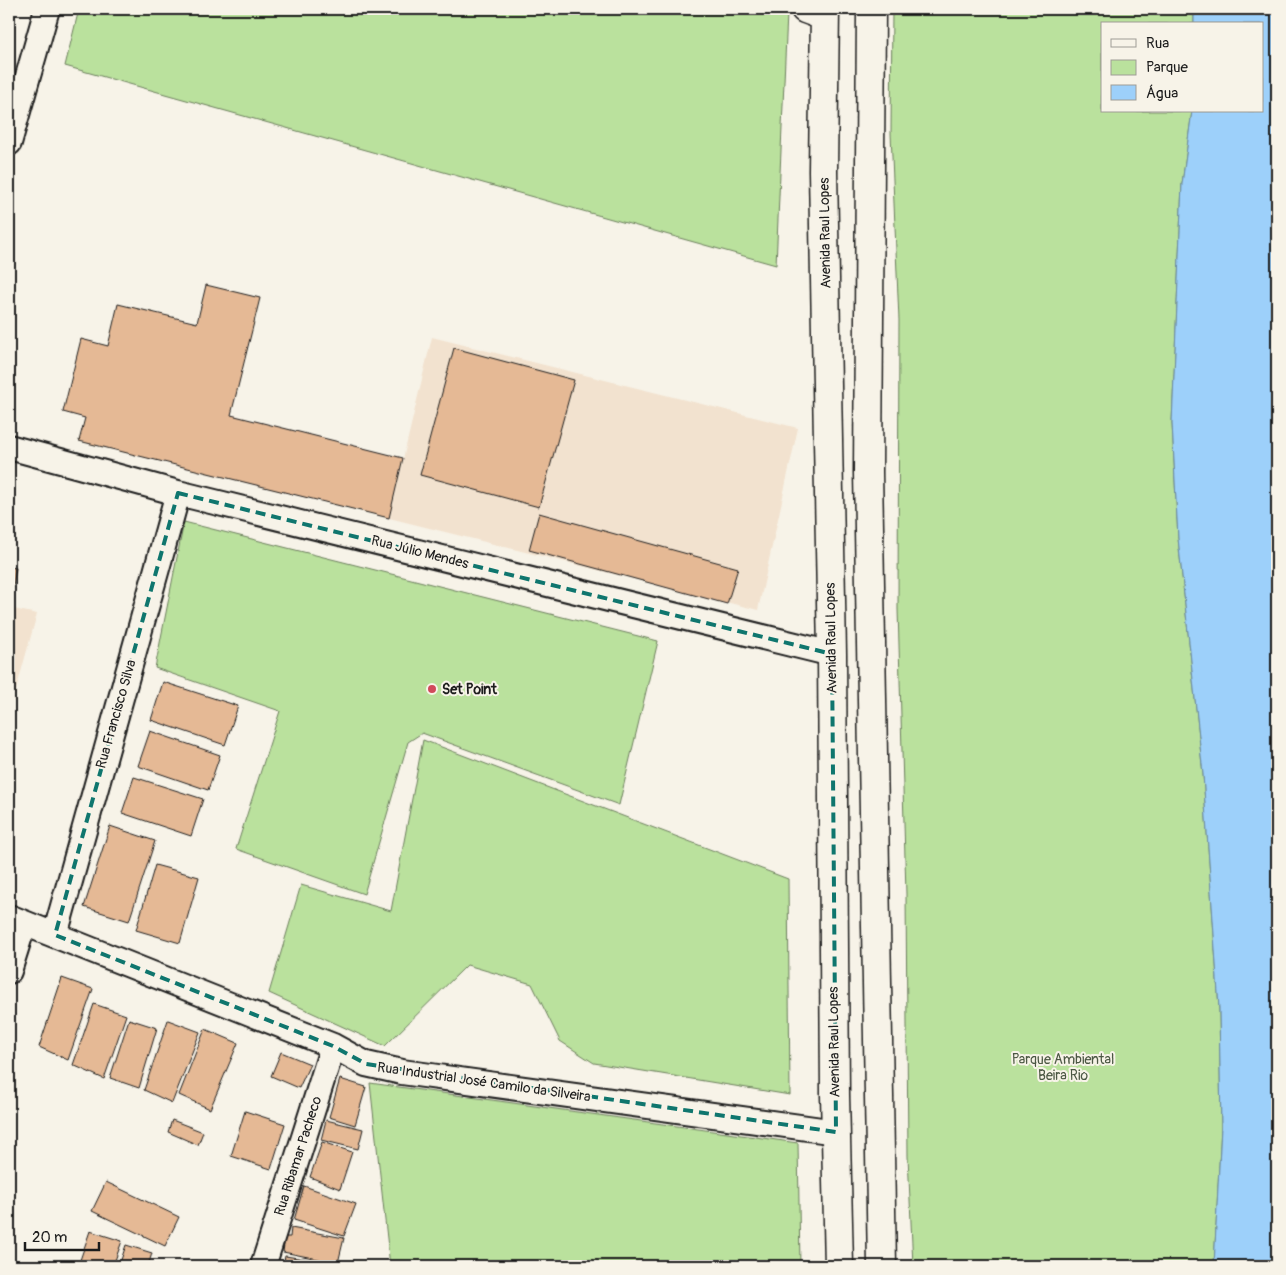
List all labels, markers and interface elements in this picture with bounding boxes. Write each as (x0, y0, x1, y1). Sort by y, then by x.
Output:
legend (1101, 22, 1264, 112)
text: Rua (1146, 34, 1169, 53)
text: Parque (1146, 58, 1189, 77)
text: Água (1146, 84, 1178, 103)
street label: Avenida Raul Lopes (816, 177, 834, 289)
street label: Rua Júlio Mendes (370, 532, 471, 573)
street label: Avenida Raul Lopes (822, 582, 840, 694)
street label: Rua Francisco Silva (92, 658, 140, 770)
place label: Set Point (442, 681, 497, 698)
marker: Set Point (426, 683, 438, 695)
street label: Avenida Raul Lopes (825, 986, 843, 1098)
park label: Parque Ambiental Beira Rio (1012, 1051, 1114, 1084)
street label: Rua Industrial José Camilo da Silveira (376, 1059, 592, 1105)
street label: Rua Ribamar Pacheco (271, 1094, 325, 1218)
scale bar (25, 1220, 99, 1252)
text: 20 m (32, 1228, 67, 1247)

